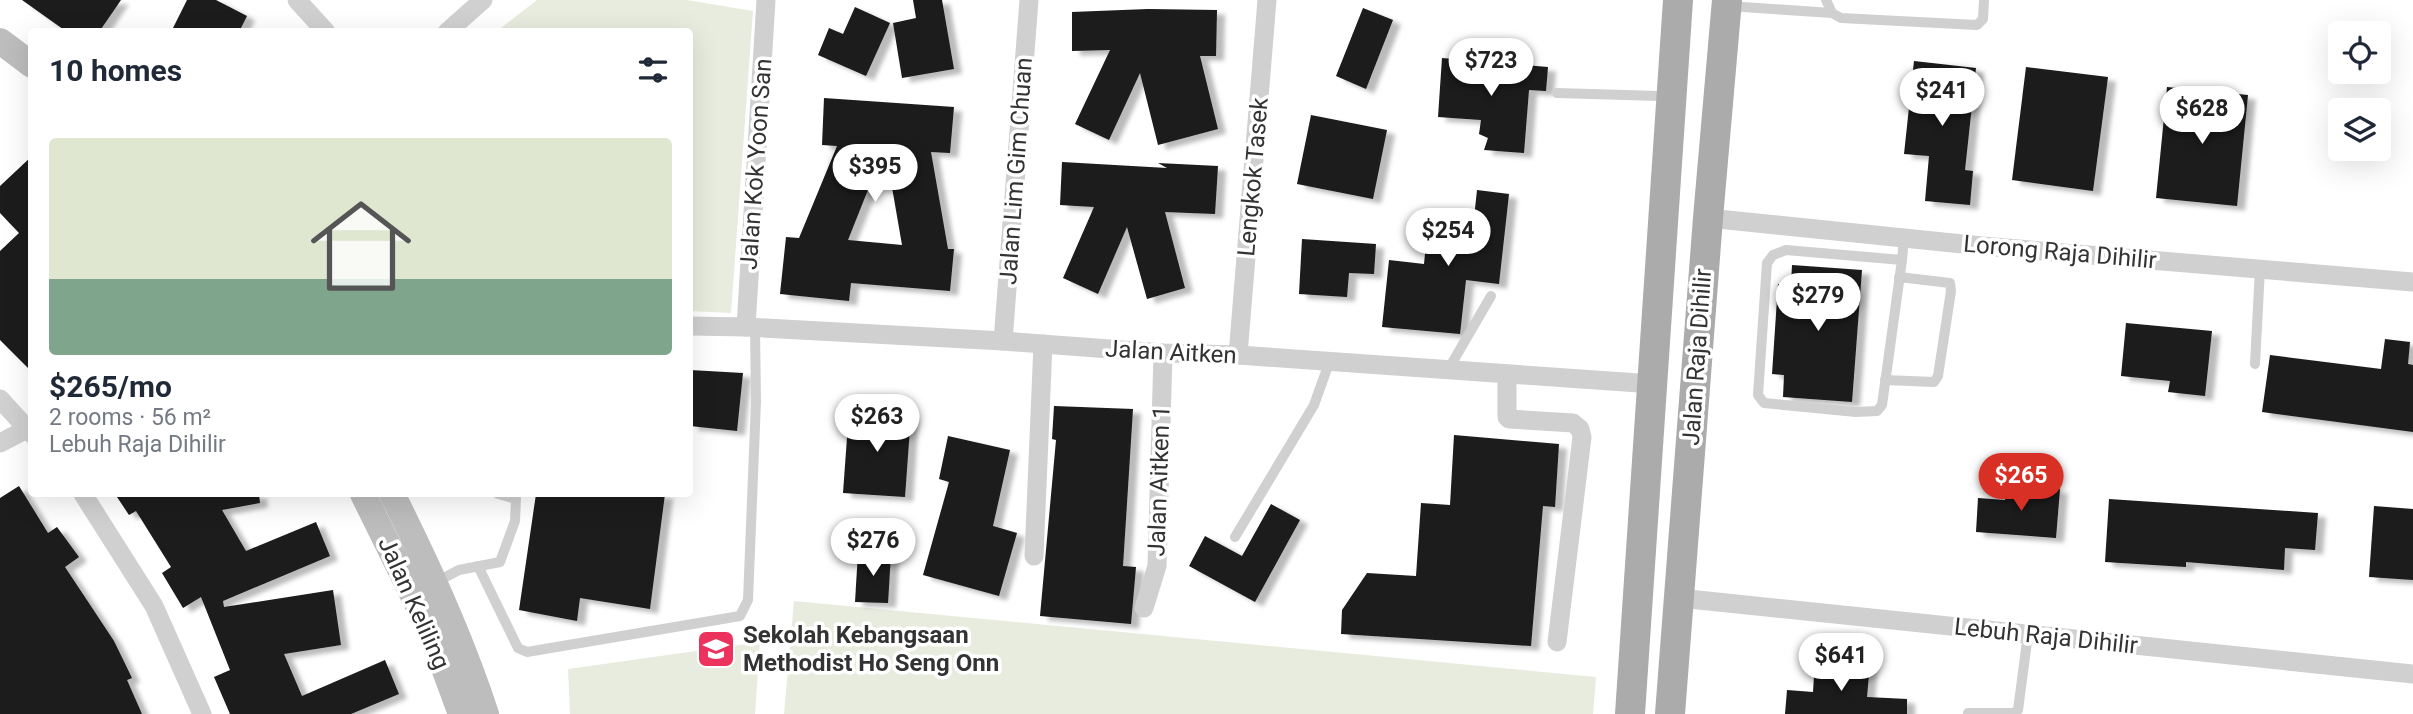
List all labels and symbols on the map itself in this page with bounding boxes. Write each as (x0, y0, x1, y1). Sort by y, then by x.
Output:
pin: $723 (1450, 38, 1532, 98)
street label: Jalan Lim Gim Chuan (994, 56, 1038, 286)
street label: Jalan Kok Yoon San (735, 57, 777, 271)
pin: $241 (1901, 68, 1983, 128)
pin: $628 (2161, 86, 2243, 146)
street label: Lengkok Tasek (1232, 96, 1274, 258)
pin: $395 (834, 144, 916, 204)
pin: $254 (1407, 208, 1489, 268)
street label: Lorong Raja Dihilir (1962, 230, 2158, 274)
street label: Jalan Raja Dihilir (1677, 268, 1717, 446)
pin: $279 (1777, 274, 1859, 333)
street label: Jalan Aitken (1105, 335, 1237, 369)
pin: $263 (836, 394, 918, 454)
street label: Jalan Aitken 1 (1142, 405, 1176, 557)
pin: $265 (1980, 454, 2062, 513)
pin: $276 (832, 518, 914, 578)
street label: Jalan Keliling (372, 532, 456, 674)
street label: Lebuh Raja Dihilir (1953, 612, 2139, 660)
place label: Sekolah Kebangsaan Methodist Ho Seng Onn (743, 621, 999, 677)
school or university icon: Sekolah Kebangsaan Methodist Ho Seng Onn (695, 628, 737, 670)
pin: $641 (1800, 634, 1882, 693)

